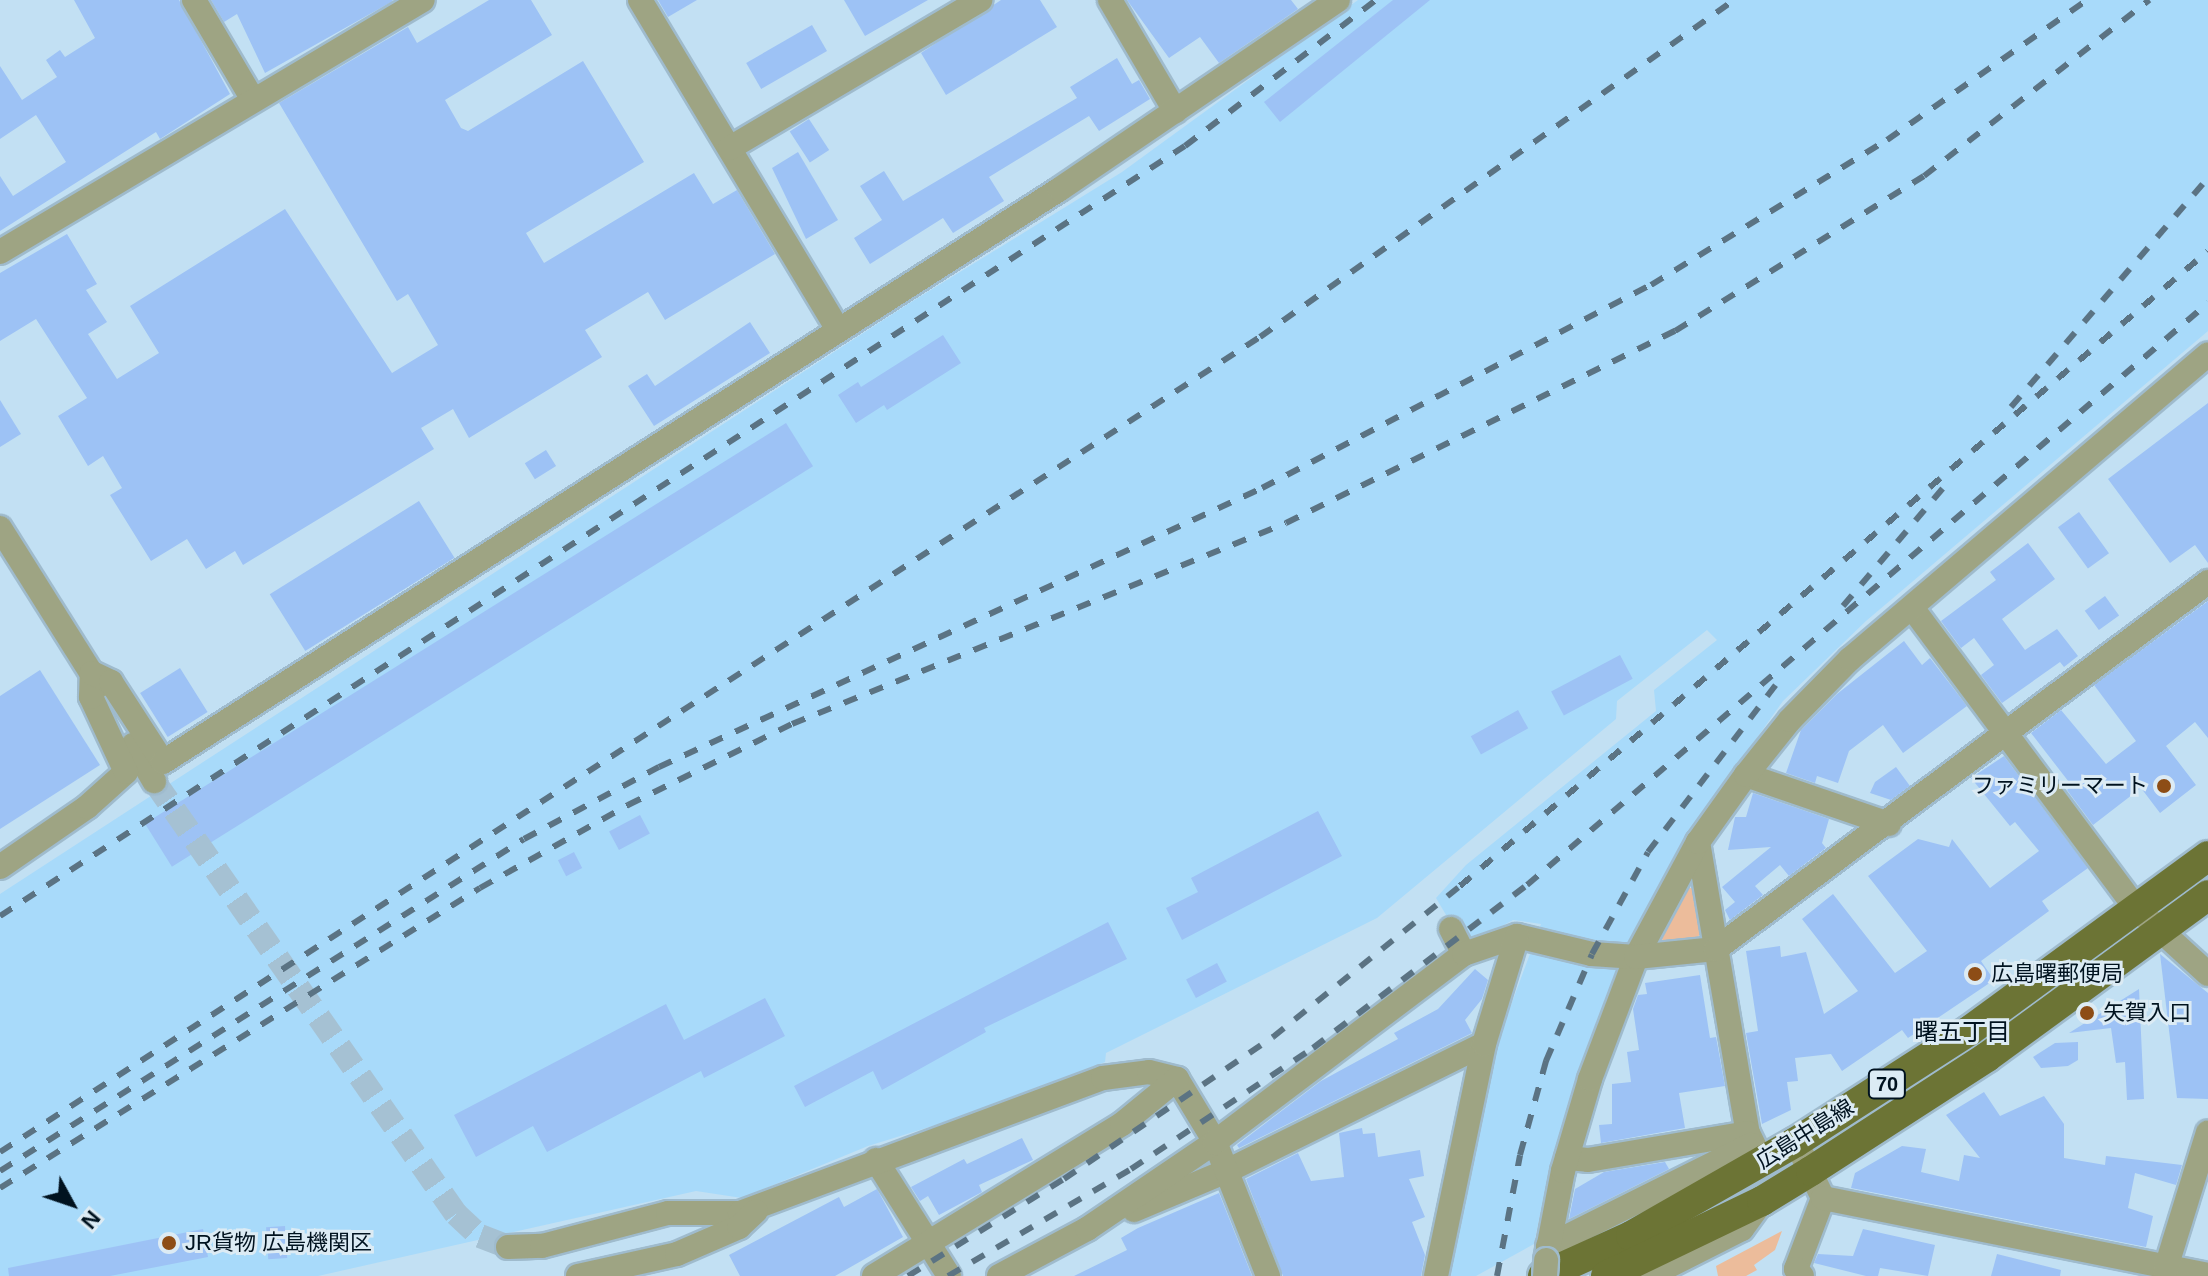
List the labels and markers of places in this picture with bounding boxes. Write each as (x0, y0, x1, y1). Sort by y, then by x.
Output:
place label: ファミリーマート (1972, 773, 2148, 799)
marker: ファミリーマート (2155, 777, 2173, 795)
place label: 広島曙郵便局 (1991, 961, 2123, 987)
marker: 広島曙郵便局 (1966, 965, 1984, 983)
place label: 矢賀入口 (2103, 1000, 2191, 1026)
marker: 矢賀入口 (2078, 1004, 2096, 1022)
place label: JR貨物 広島機関区 (185, 1230, 372, 1256)
marker: JR貨物 広島機関区 (160, 1234, 178, 1252)

